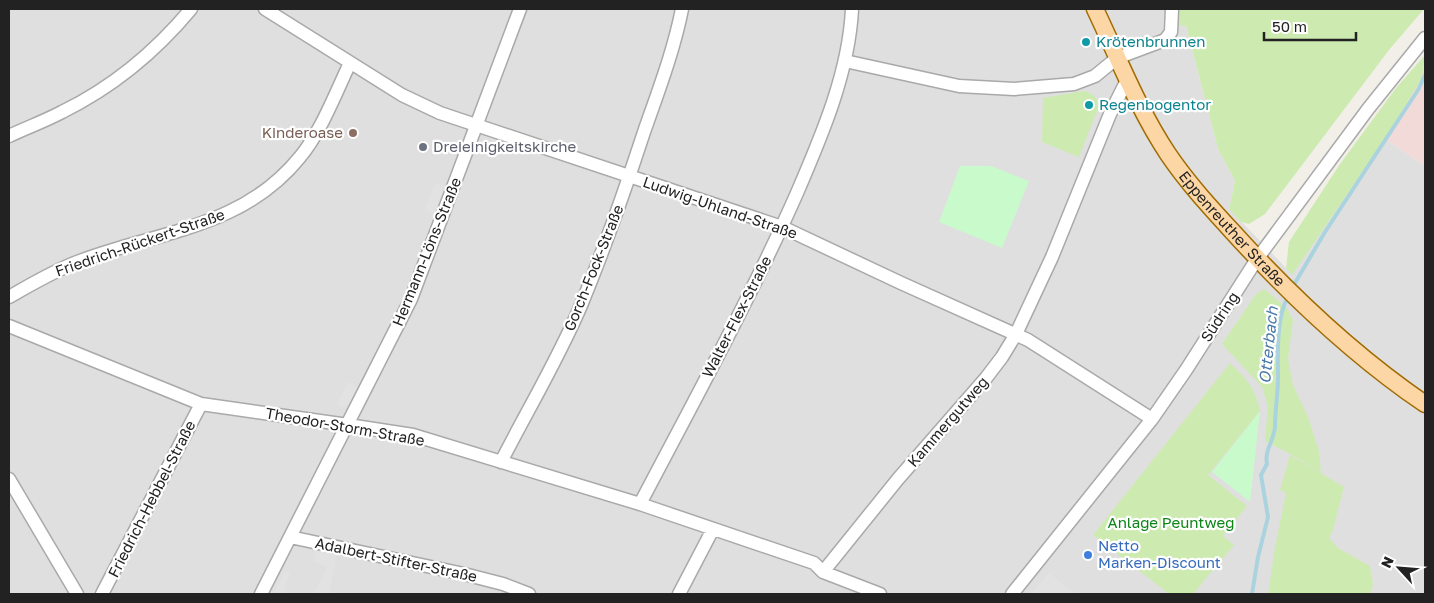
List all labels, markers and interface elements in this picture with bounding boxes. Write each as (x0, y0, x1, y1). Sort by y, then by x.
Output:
scale bar (1264, 10, 1356, 42)
text: 50 m (1272, 17, 1307, 35)
place label: Krötenbrunnen (1096, 32, 1206, 50)
marker: Krötenbrunnen (1080, 36, 1092, 48)
place label: Regenbogentor (1099, 95, 1211, 113)
marker: Regenbogentor (1083, 99, 1095, 111)
place label: Kinderoase (262, 123, 343, 141)
marker: Kinderoase (347, 127, 359, 139)
place label: Dreieinigkeitskirche (433, 137, 577, 155)
marker: Dreieinigkeitskirche (417, 141, 429, 153)
street label: Eppenreuther Straße (1176, 167, 1290, 290)
street label: Ludwig-Uhland-Straße (641, 172, 800, 242)
street label: Hermann-Löns-Straße (388, 174, 464, 329)
street label: Gorch-Fock-Straße (559, 201, 627, 333)
street label: Friedrich-Rückert-Straße (53, 204, 227, 280)
street label: Walter-Flex-Straße (698, 252, 775, 380)
street label: Südring (1196, 288, 1242, 345)
water label: Otterbach (1254, 304, 1282, 385)
street label: Kammergutweg (903, 372, 991, 470)
street label: Theodor-Storm-Straße (264, 403, 426, 449)
street label: Friedrich-Hebbel-Straße (104, 417, 199, 580)
park label: Anlage Peuntweg (1108, 513, 1234, 531)
street label: Adalbert-Stifter-Straße (314, 533, 479, 585)
place label: Netto Marken-Discount (1098, 536, 1221, 571)
north arrow (1374, 543, 1424, 593)
marker: Netto Marken-Discount (1082, 549, 1094, 561)
text: N (1377, 554, 1397, 571)

